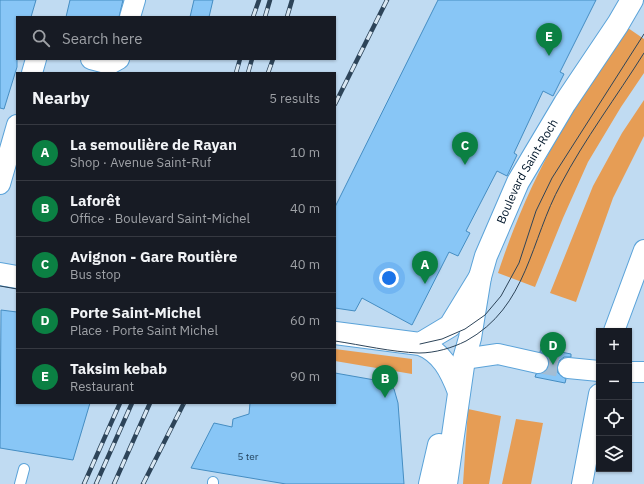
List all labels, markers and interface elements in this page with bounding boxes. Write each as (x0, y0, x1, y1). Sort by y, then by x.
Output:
search box (16, 16, 336, 60)
pin: E (536, 23, 562, 56)
icon: search (30, 27, 52, 49)
text: Search here (62, 29, 142, 48)
text: Nearby (32, 87, 90, 109)
text: 5 results (269, 90, 320, 107)
street label: Boulevard Saint-Roch (493, 116, 561, 226)
pin: C (452, 132, 478, 165)
text: La semoulière de Rayan (70, 135, 237, 154)
text: A (41, 144, 49, 161)
text: 10 m (290, 144, 320, 161)
text: Shop · Avenue Saint-Ruf (70, 154, 211, 171)
text: Laforêt (70, 191, 121, 210)
text: B (41, 200, 49, 217)
text: 40 m (290, 200, 320, 217)
text: Office · Boulevard Saint-Michel (70, 210, 250, 227)
text: Avignon - Gare Routière (70, 247, 237, 266)
pin: A (412, 251, 438, 284)
text: C (41, 256, 49, 273)
text: 40 m (290, 256, 320, 273)
text: Bus stop (70, 266, 121, 283)
your location (379, 268, 399, 288)
text: Porte Saint-Michel (70, 303, 201, 322)
text: D (40, 312, 50, 329)
text: 60 m (290, 312, 320, 329)
text: Place · Porte Saint Michel (70, 322, 218, 339)
map controls (596, 328, 632, 472)
button: + (596, 328, 632, 364)
pin: D (540, 332, 566, 365)
text: Taksim kebab (70, 359, 167, 378)
button: − (596, 364, 632, 400)
pin: B (372, 365, 398, 398)
text: E (41, 368, 49, 385)
text: 90 m (290, 368, 320, 385)
text: Restaurant (70, 378, 134, 395)
button: locate (596, 400, 632, 436)
button: layers (596, 436, 632, 472)
house number: 5 ter (238, 450, 259, 463)

